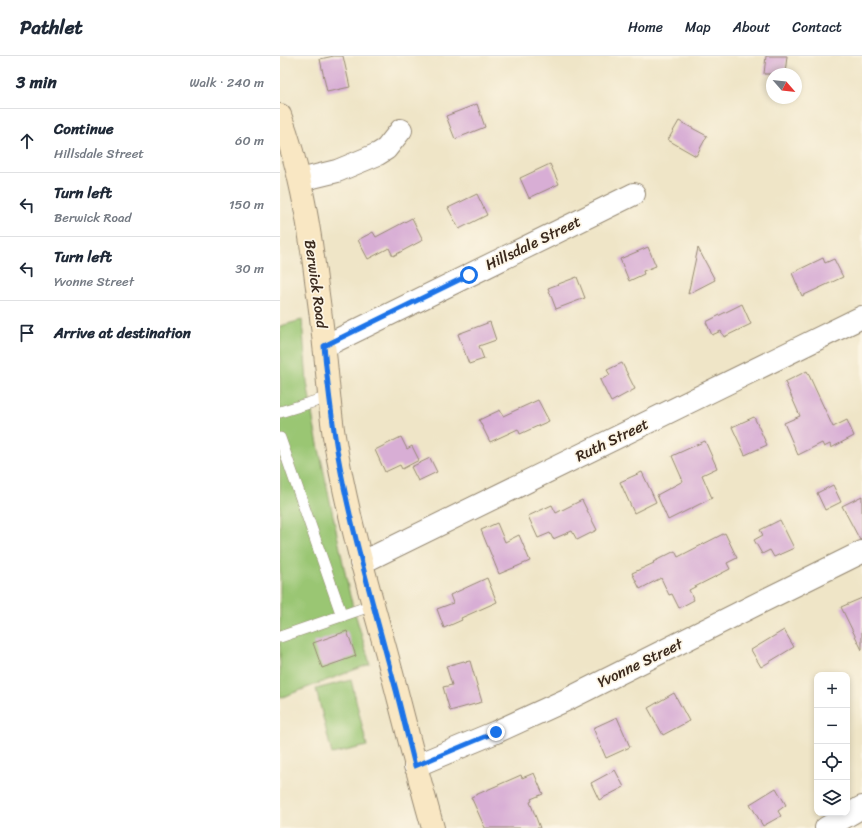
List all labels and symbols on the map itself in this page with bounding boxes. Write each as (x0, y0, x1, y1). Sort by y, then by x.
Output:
north arrow (766, 68, 802, 104)
street label: Hillsdale Street (481, 208, 586, 277)
street label: Berwick Road (297, 238, 335, 331)
route start (460, 266, 478, 284)
street label: Ruth Street (571, 411, 654, 469)
street label: Yvonne Street (593, 631, 688, 695)
route end (487, 723, 505, 741)

